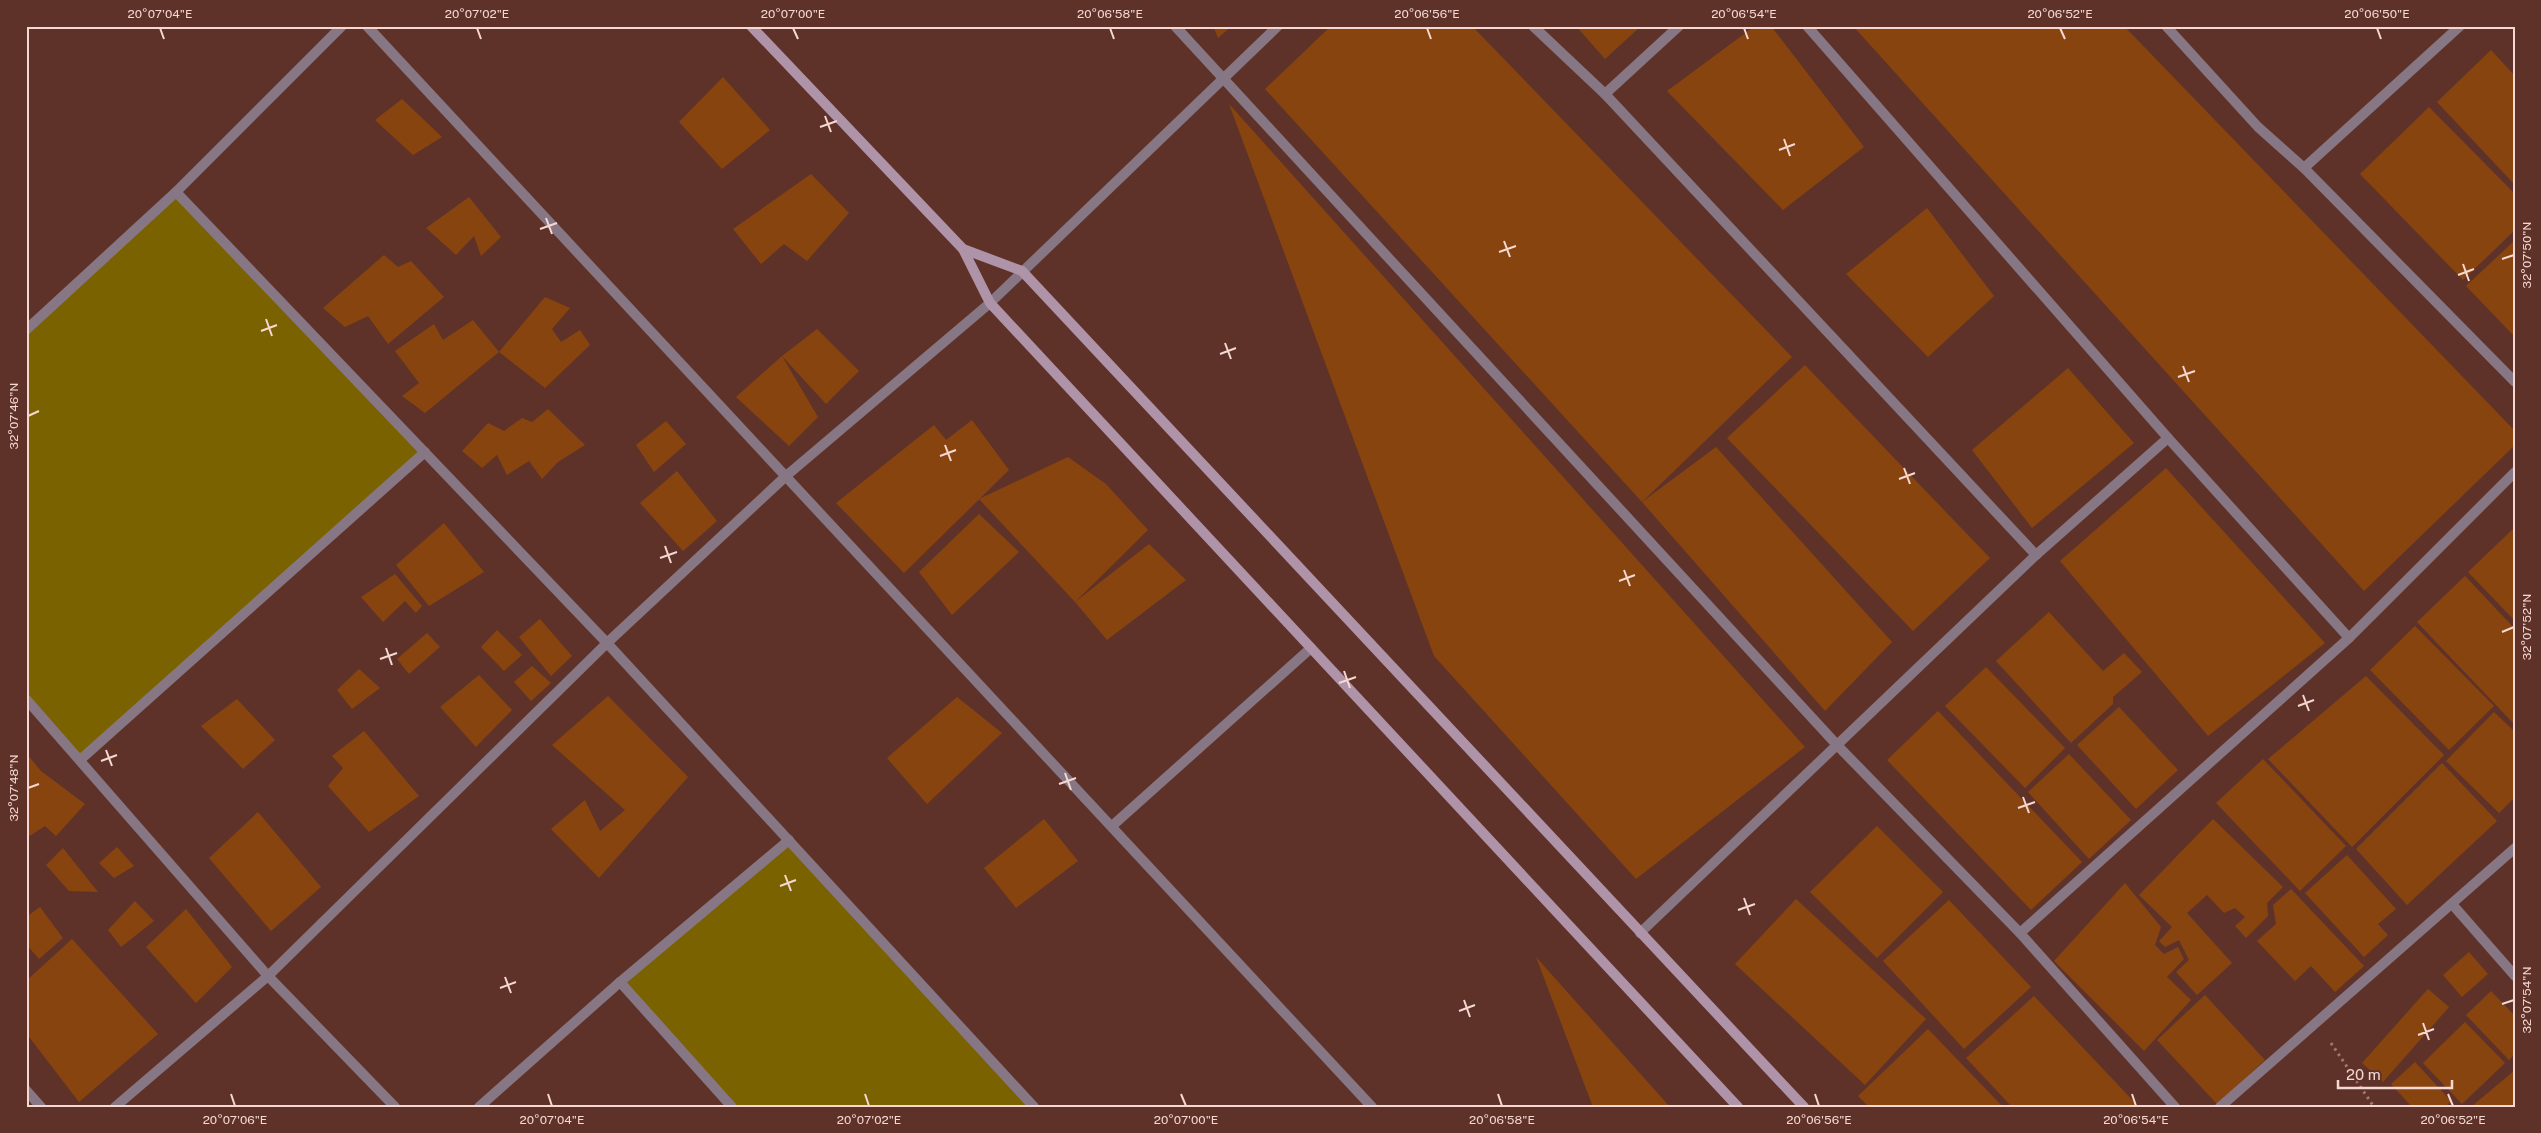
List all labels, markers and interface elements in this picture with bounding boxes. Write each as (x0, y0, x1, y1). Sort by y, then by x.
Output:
text: 20°07'04"E (128, 7, 192, 21)
text: 20°07'02"E (445, 7, 509, 21)
text: 20°07'00"E (761, 7, 825, 21)
text: 20°06'58"E (1077, 7, 1143, 21)
text: 20°06'56"E (1394, 7, 1460, 21)
text: 20°06'54"E (1711, 7, 1777, 21)
text: 20°06'52"E (2027, 7, 2093, 21)
text: 20°06'50"E (2344, 7, 2410, 21)
text: 32°07'50"N (2520, 222, 2534, 288)
text: 32°07'46"N (7, 383, 21, 449)
text: 32°07'52"N (2520, 594, 2534, 660)
text: 32°07'48"N (7, 754, 21, 822)
text: 32°07'54"N (2520, 967, 2534, 1033)
scale bar (2338, 1058, 2452, 1090)
text: 20 m (2346, 1066, 2381, 1083)
text: 20°07'06"E (203, 1113, 267, 1127)
text: 20°07'04"E (520, 1113, 584, 1127)
text: 20°07'02"E (837, 1113, 901, 1127)
text: 20°07'00"E (1154, 1113, 1218, 1127)
text: 20°06'58"E (1469, 1113, 1535, 1127)
text: 20°06'56"E (1786, 1113, 1852, 1127)
text: 20°06'54"E (2103, 1113, 2169, 1127)
text: 20°06'52"E (2420, 1113, 2486, 1127)

